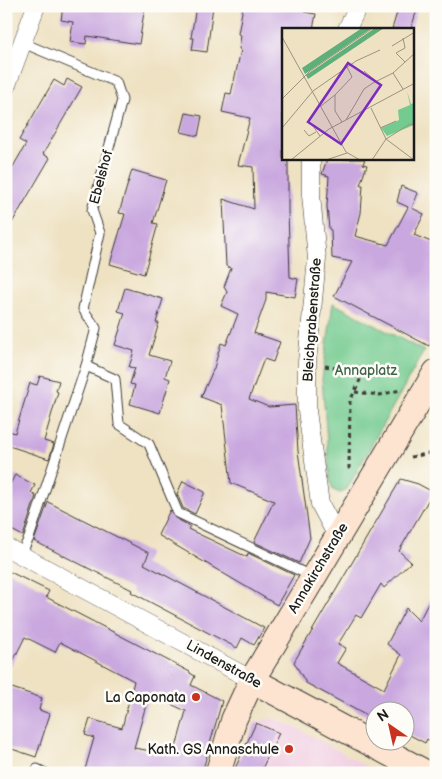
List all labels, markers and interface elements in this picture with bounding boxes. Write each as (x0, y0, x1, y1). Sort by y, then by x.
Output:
inset map (282, 28, 414, 160)
street label: Ebelshof (86, 147, 117, 206)
street label: Bleichgrabenstraße (299, 257, 325, 383)
park label: Annaplatz (335, 362, 397, 379)
street label: Annakirchstraße (284, 520, 352, 616)
street label: Lindenstraße (183, 636, 265, 692)
place label: La Caponata (105, 689, 186, 706)
marker: La Caponata (190, 691, 202, 703)
north arrow (364, 702, 414, 752)
text: N (374, 706, 392, 726)
place label: Kath. GS Annaschule (147, 741, 279, 758)
marker: Kath. GS Annaschule (283, 743, 295, 755)

